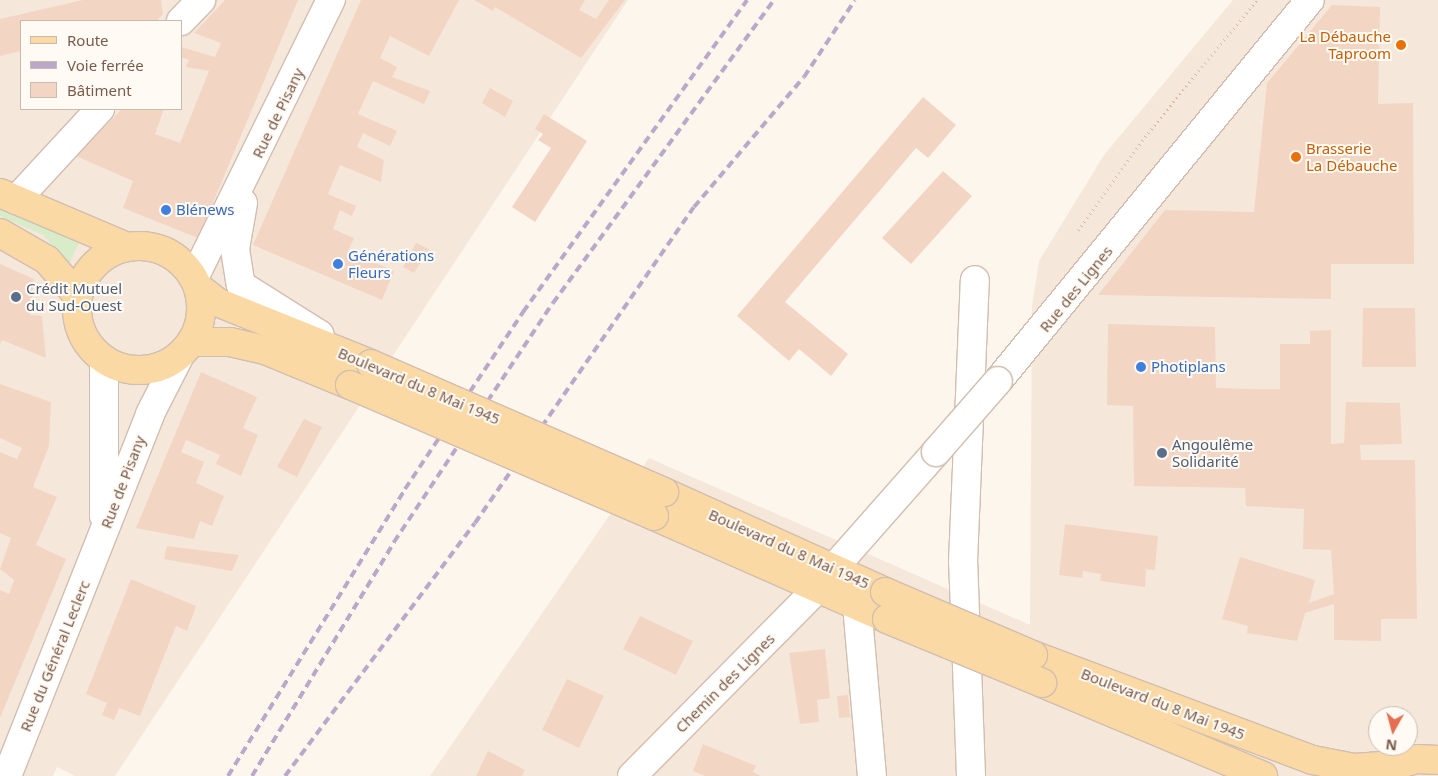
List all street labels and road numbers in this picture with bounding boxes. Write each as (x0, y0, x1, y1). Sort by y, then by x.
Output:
street label: Rue de Pisany (248, 65, 308, 161)
street label: Rue des Lignes (1036, 242, 1116, 336)
street label: Boulevard du 8 Mai 1945 (335, 344, 503, 428)
street label: Rue de Pisany (97, 433, 149, 531)
street label: Boulevard du 8 Mai 1945 (706, 505, 872, 593)
street label: Rue du Général Leclerc (16, 578, 94, 734)
street label: Chemin des Lignes (672, 630, 778, 736)
street label: Boulevard du 8 Mai 1945 (1078, 664, 1248, 744)

